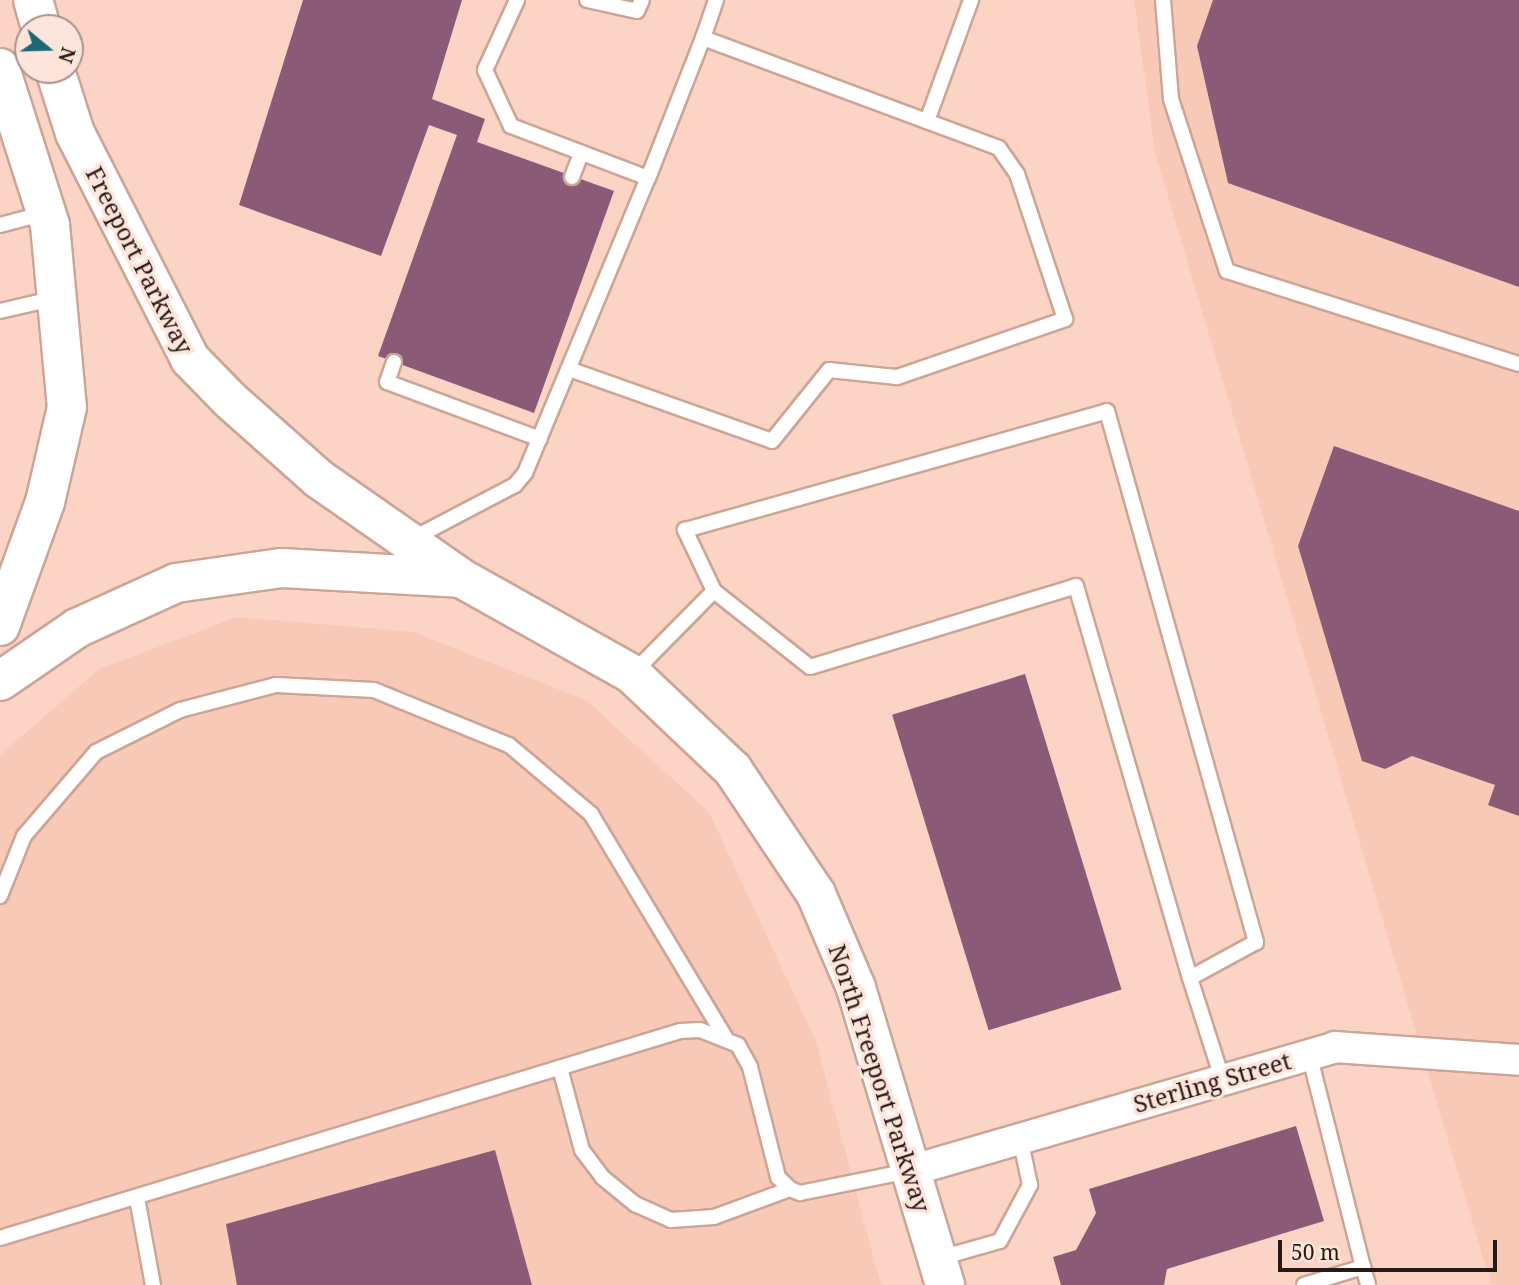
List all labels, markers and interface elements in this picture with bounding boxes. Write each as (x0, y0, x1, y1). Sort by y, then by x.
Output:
north arrow (14, 14, 84, 84)
text: N (52, 44, 82, 66)
street label: Freeport Parkway (80, 162, 200, 358)
street label: North Freeport Parkway (823, 941, 937, 1215)
street label: Sterling Street (1130, 1046, 1294, 1118)
scale bar (1281, 1226, 1500, 1270)
text: 50 m (1291, 1238, 1340, 1266)

